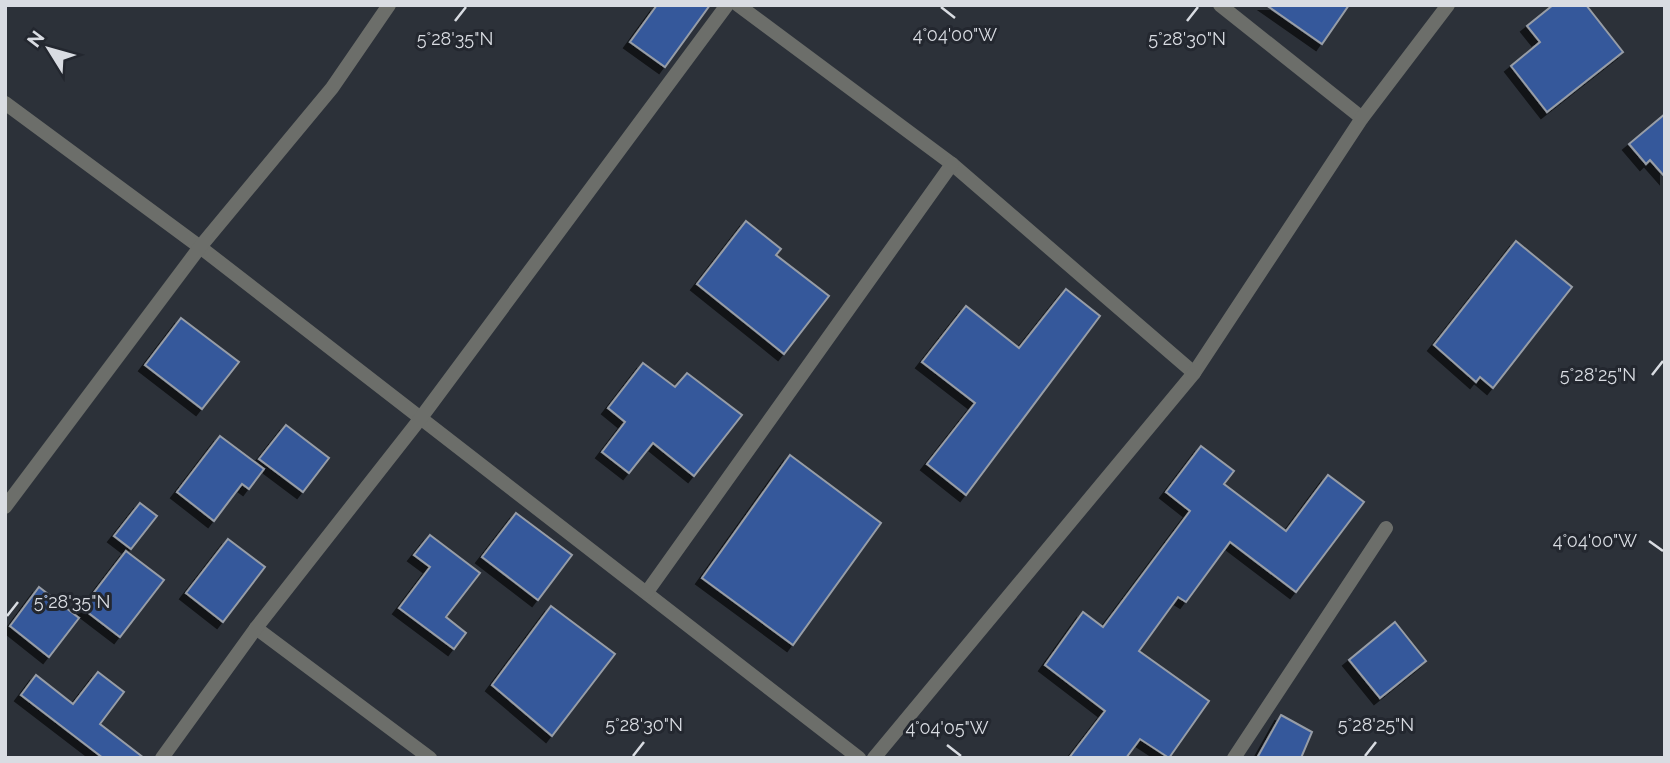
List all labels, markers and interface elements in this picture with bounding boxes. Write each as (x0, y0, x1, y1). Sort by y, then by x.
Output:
north arrow (14, 14, 84, 84)
text: 4°04'00"W (913, 24, 997, 45)
text: N (22, 26, 49, 51)
text: 5°28'35"N (417, 28, 493, 49)
text: 5°28'30"N (1148, 28, 1226, 49)
text: 5°28'25"N (1560, 364, 1636, 385)
text: 4°04'00"W (1553, 530, 1637, 551)
text: 5°28'35"N (34, 591, 110, 612)
text: 5°28'30"N (605, 714, 683, 735)
text: 5°28'25"N (1338, 714, 1414, 735)
text: 4°04'05"W (905, 717, 989, 738)

